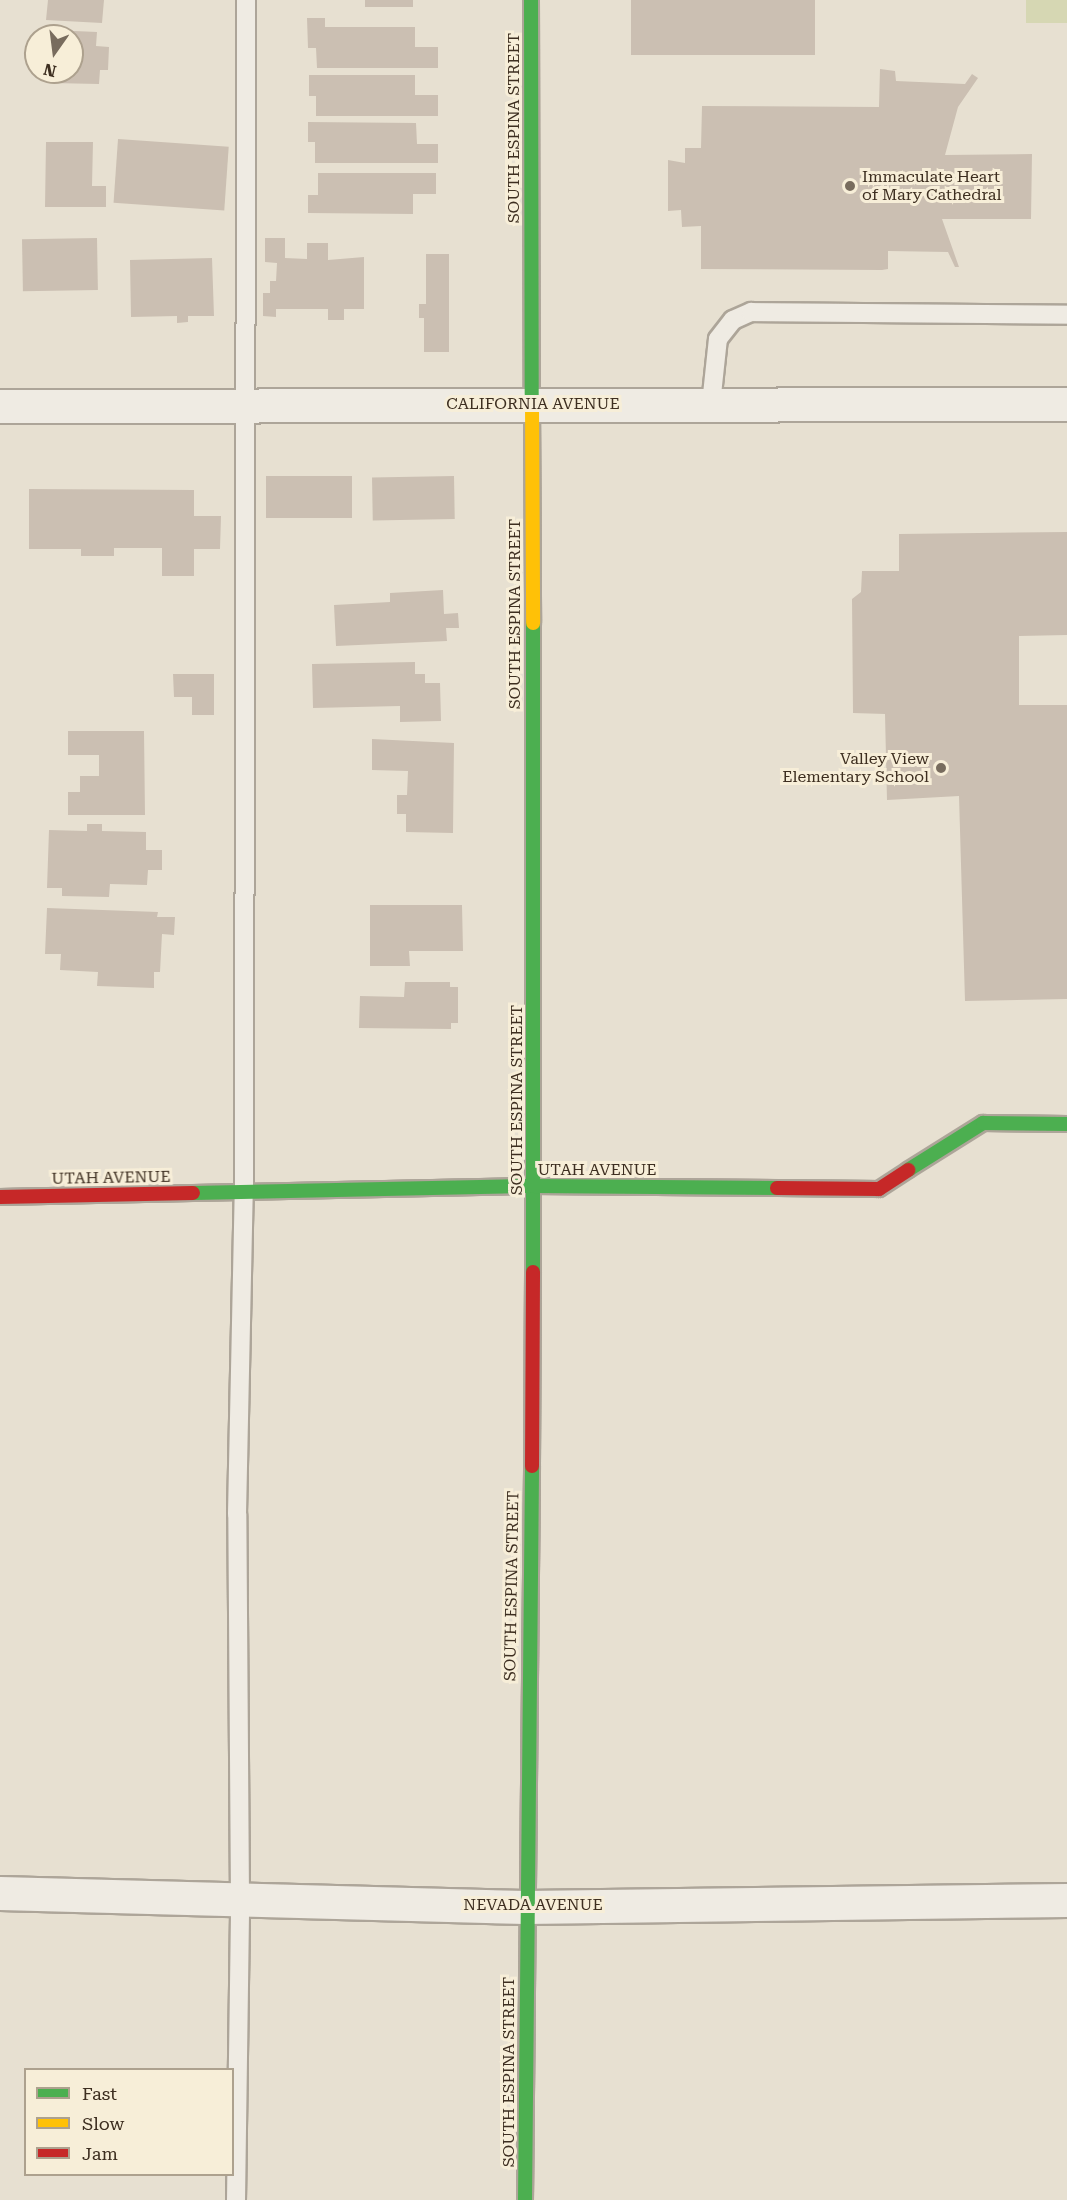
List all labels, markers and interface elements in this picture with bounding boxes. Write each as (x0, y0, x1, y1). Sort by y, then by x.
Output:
north arrow (24, 24, 84, 84)
street label: SOUTH ESPINA STREET (504, 33, 524, 223)
text: N (42, 59, 58, 81)
place label: Immaculate Heart of Mary Cathedral (862, 167, 1001, 205)
marker: Immaculate Heart of Mary Cathedral (843, 179, 857, 193)
street label: CALIFORNIA AVENUE (446, 394, 620, 414)
street label: SOUTH ESPINA STREET (505, 519, 525, 709)
place label: Valley View Elementary School (782, 749, 929, 787)
marker: Valley View Elementary School (934, 761, 948, 775)
street label: SOUTH ESPINA STREET (507, 1005, 527, 1195)
street label: UTAH AVENUE (537, 1160, 657, 1180)
street label: UTAH AVENUE (51, 1167, 171, 1189)
street label: SOUTH ESPINA STREET (501, 1491, 523, 1681)
street label: NEVADA AVENUE (463, 1895, 603, 1915)
street label: SOUTH ESPINA STREET (499, 1977, 519, 2167)
legend (24, 2068, 234, 2176)
text: Fast (82, 2083, 117, 2104)
text: Slow (82, 2113, 124, 2134)
text: Jam (82, 2143, 118, 2164)

